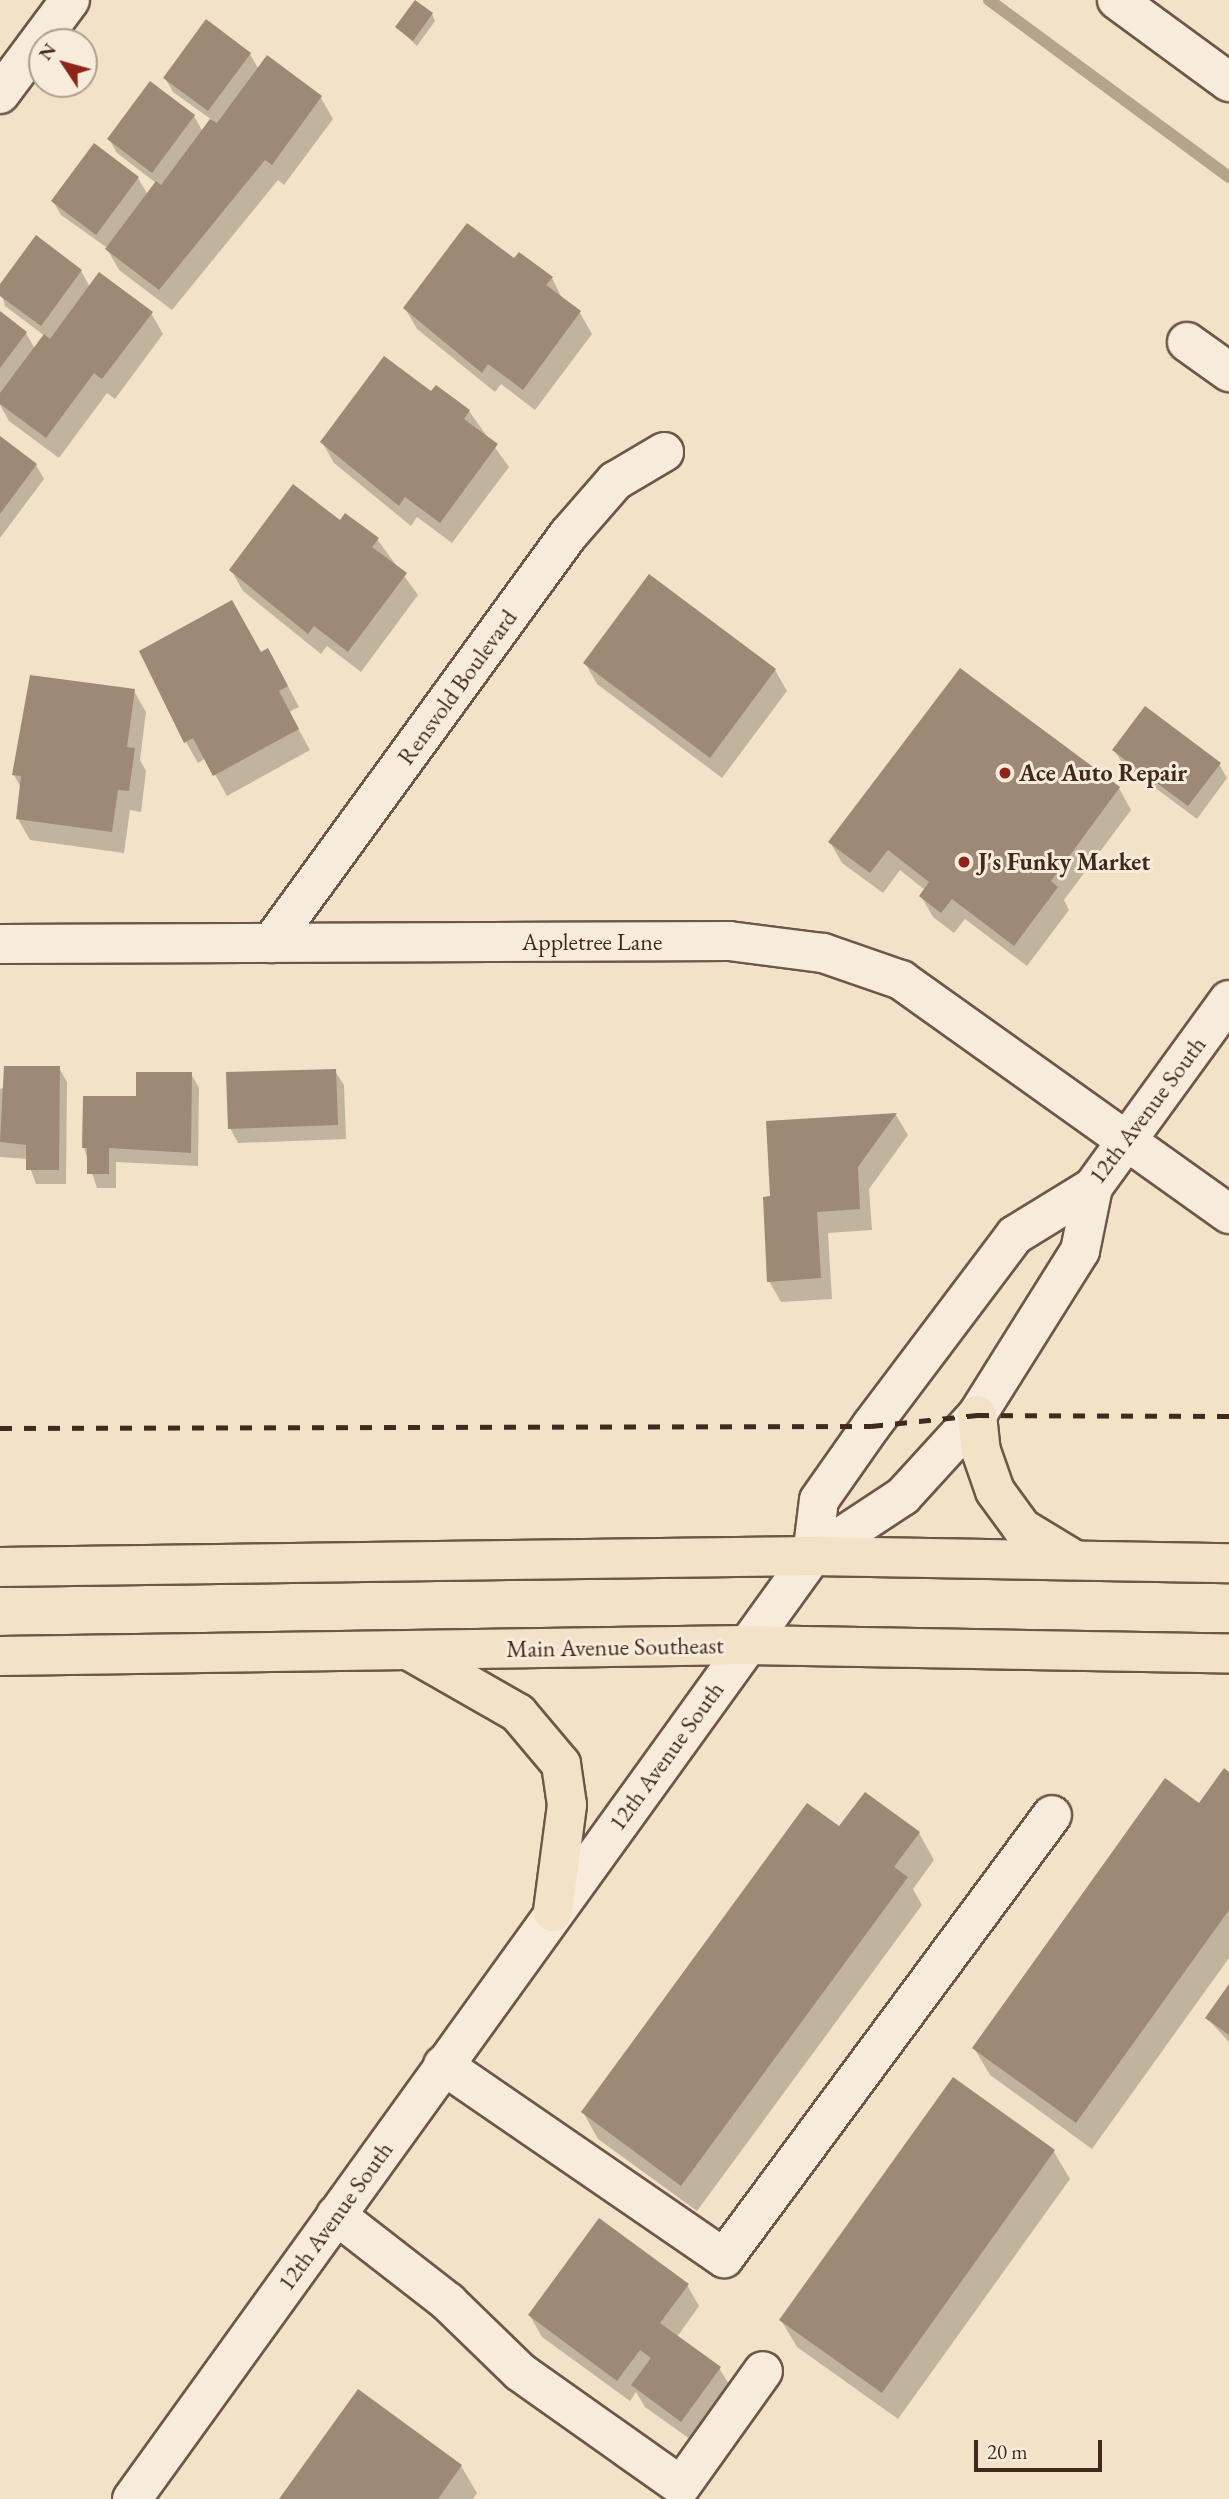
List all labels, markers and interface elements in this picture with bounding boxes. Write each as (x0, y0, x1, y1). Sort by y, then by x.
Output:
north arrow (28, 28, 98, 98)
text: N (33, 38, 62, 65)
street label: Rensvold Boulevard (391, 604, 523, 770)
place label: Ace Auto Repair (1019, 759, 1187, 787)
marker: Ace Auto Repair (997, 765, 1013, 781)
place label: J's Funky Market (978, 848, 1150, 876)
marker: J's Funky Market (956, 854, 972, 870)
street label: Appletree Lane (522, 928, 662, 956)
street label: 12th Avenue South (1082, 1031, 1212, 1189)
street label: Main Avenue Southeast (506, 1631, 724, 1663)
street label: 12th Avenue South (602, 1676, 730, 1836)
street label: 12th Avenue South (271, 2136, 399, 2296)
scale bar (977, 2426, 1105, 2470)
text: 20 m (987, 2438, 1028, 2465)

